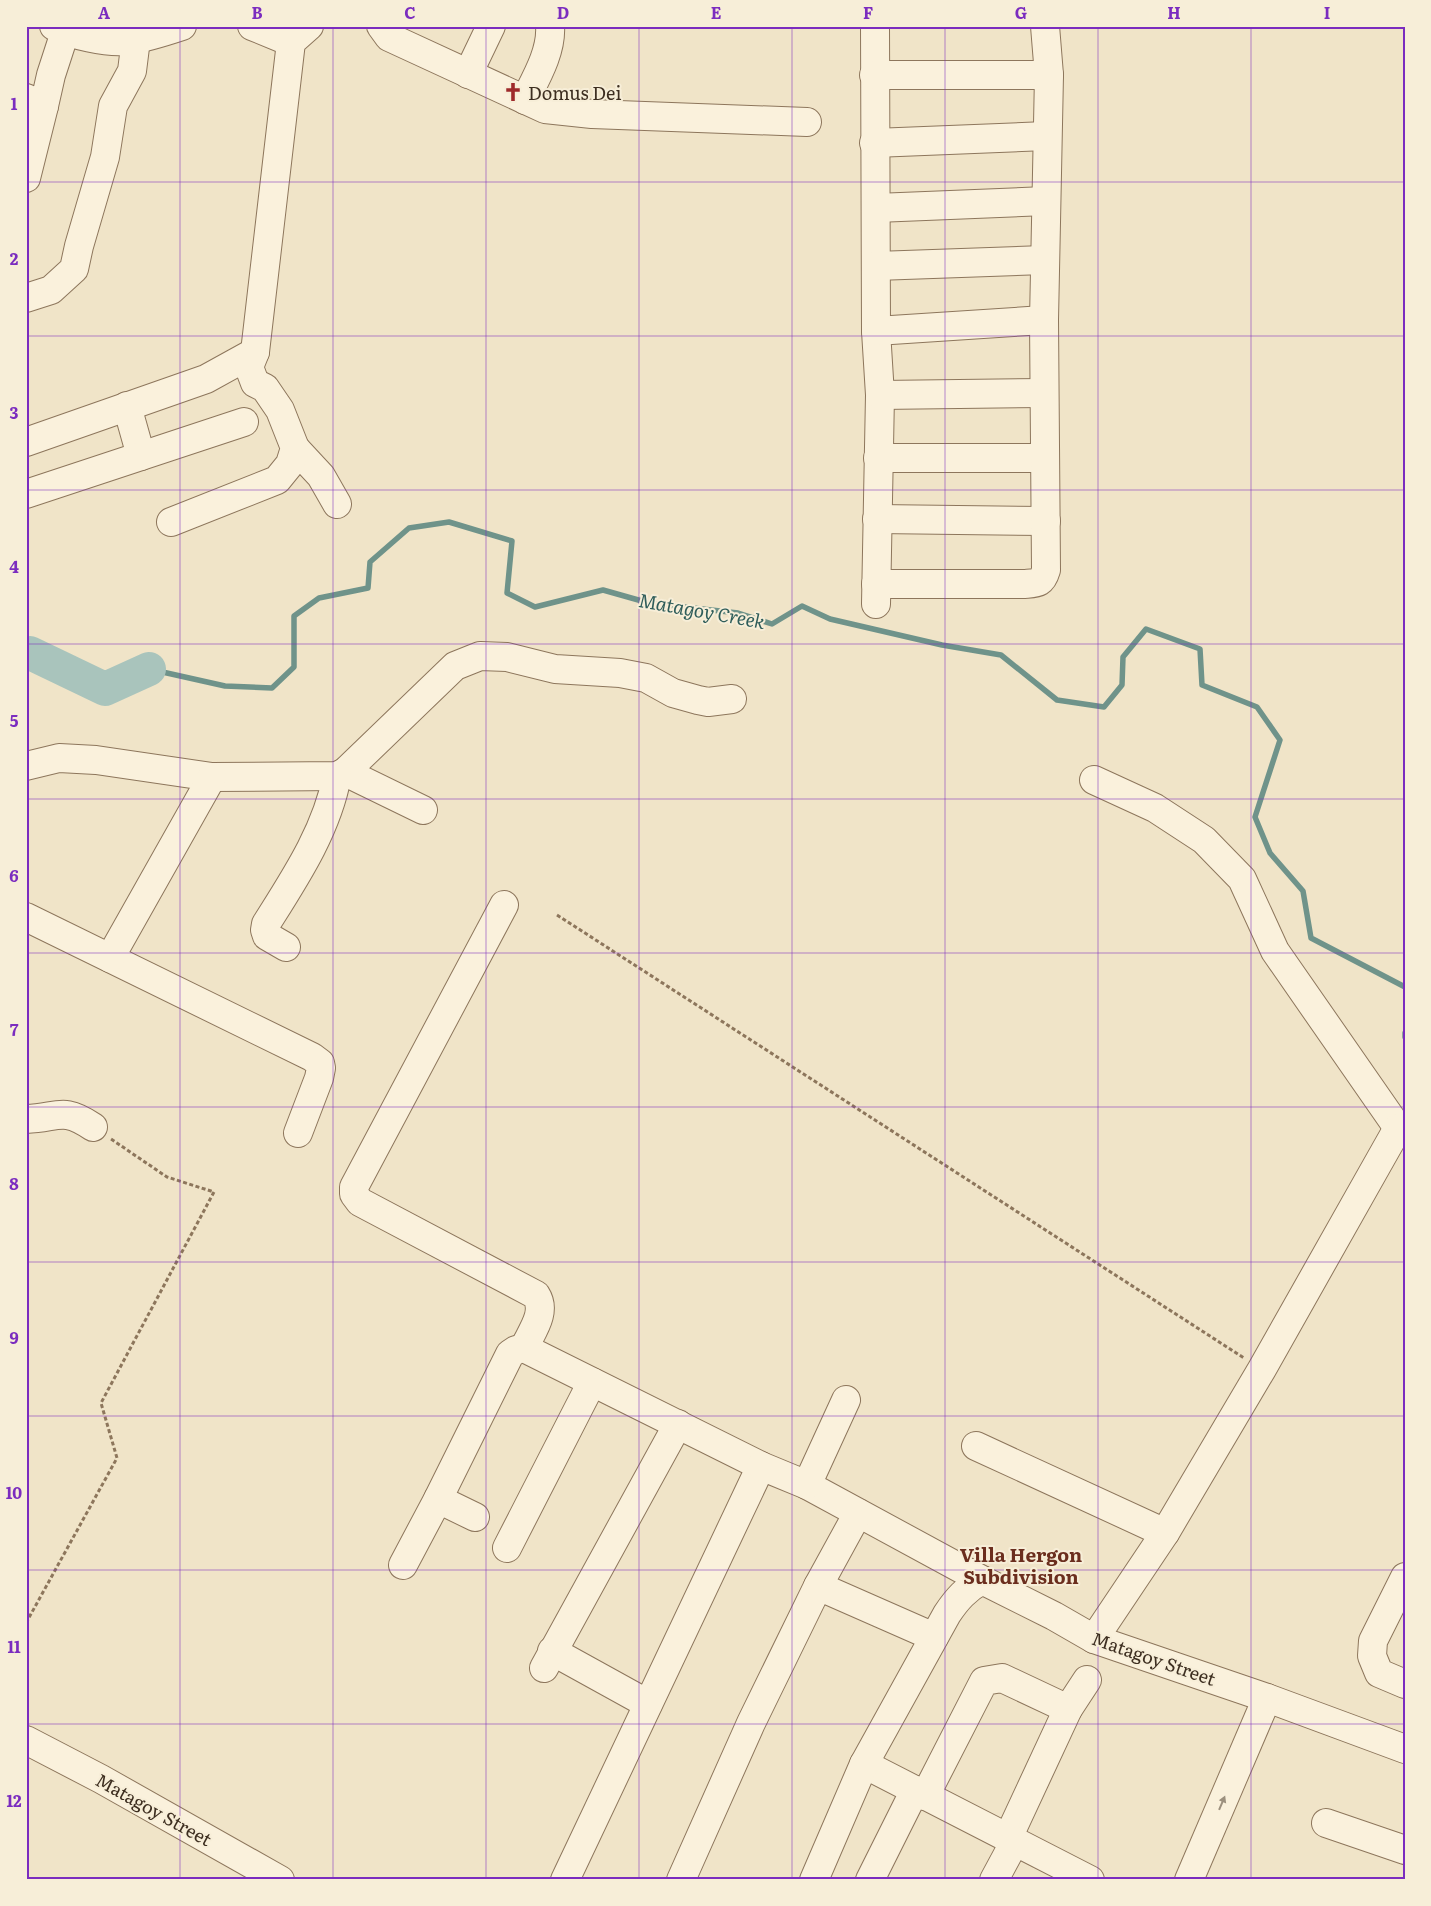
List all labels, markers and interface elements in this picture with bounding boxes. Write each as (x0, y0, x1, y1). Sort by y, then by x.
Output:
text: A (98, 0, 110, 24)
text: B (251, 0, 263, 24)
text: C (404, 0, 416, 24)
text: D (557, 0, 569, 24)
text: E (711, 0, 722, 24)
text: F (863, 0, 873, 24)
text: G (1015, 0, 1027, 24)
text: H (1167, 0, 1181, 24)
text: I (1324, 0, 1330, 24)
place label: Domus Dei (528, 79, 621, 106)
church icon: Domus Dei (502, 81, 524, 103)
text: 1 (11, 91, 18, 115)
text: 2 (10, 246, 19, 270)
text: 3 (10, 400, 19, 424)
text: 4 (9, 554, 19, 578)
water label: Matagoy Creek (637, 585, 768, 635)
text: 5 (10, 708, 19, 732)
text: 6 (9, 863, 19, 887)
text: 7 (10, 1017, 19, 1041)
text: 8 (9, 1171, 19, 1195)
text: 9 (9, 1325, 19, 1349)
text: 10 (6, 1480, 22, 1504)
district label: Villa Hergon Subdivision (960, 1540, 1082, 1590)
street label: Matagoy Street (1089, 1624, 1220, 1692)
text: 11 (7, 1634, 21, 1658)
street label: Matagoy Street (91, 1766, 218, 1852)
text: 12 (6, 1788, 22, 1812)
one-way arrow (1219, 1796, 1227, 1810)

